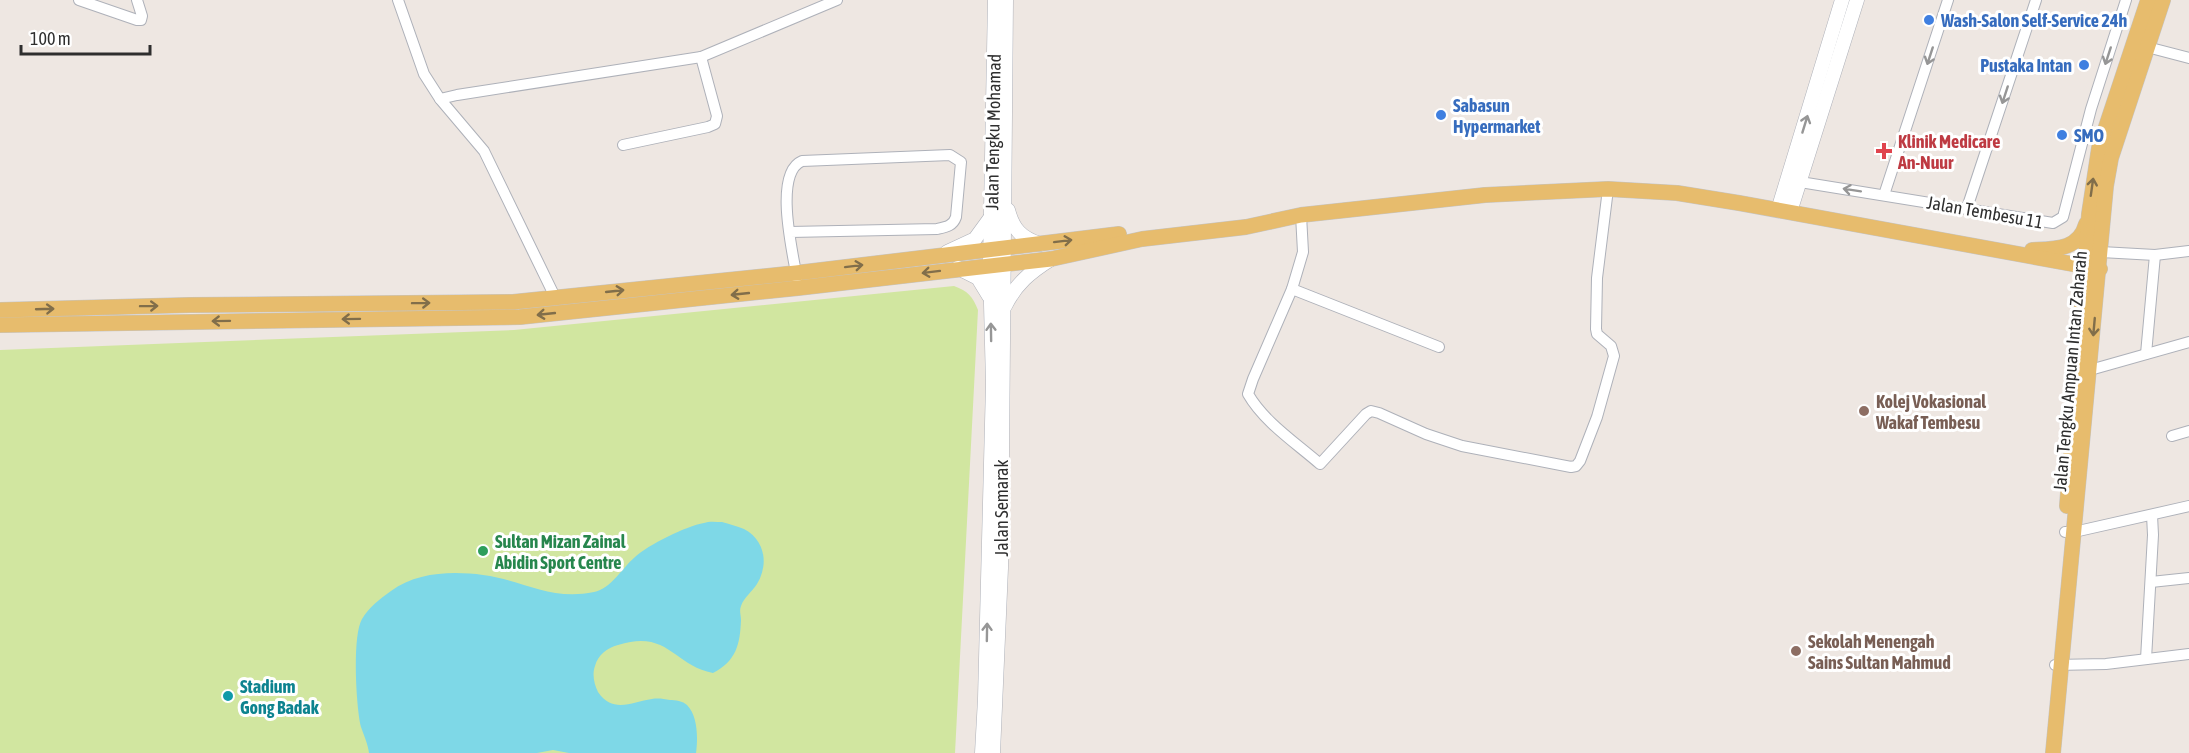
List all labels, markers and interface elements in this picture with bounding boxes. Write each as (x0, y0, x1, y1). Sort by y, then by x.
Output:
place label: Wash-Salon Self-Service 24h (1940, 10, 2127, 31)
marker: Wash-Salon Self-Service 24h (1922, 13, 1936, 27)
scale bar (21, 18, 150, 56)
text: 100 m (30, 28, 71, 49)
one-way arrow (1923, 46, 1934, 65)
one-way arrow (2102, 46, 2113, 65)
street label: Jalan Tengku Mohamad (981, 54, 1005, 210)
place label: Pustaka Intan (1980, 55, 2072, 76)
marker: Pustaka Intan (2077, 58, 2091, 72)
one-way arrow (1998, 85, 2009, 104)
place label: Sabasun Hypermarket (1453, 95, 1541, 137)
marker: Sabasun Hypermarket (1434, 108, 1448, 122)
one-way arrow (1800, 114, 1811, 133)
place label: SMO (2074, 125, 2104, 146)
marker: SMO (2055, 128, 2069, 142)
place label: Klinik Medicare An-Nuur (1897, 131, 2000, 173)
marker: Klinik Medicare An-Nuur (1875, 142, 1893, 160)
one-way arrow (2087, 178, 2098, 197)
one-way arrow (1842, 184, 1862, 195)
street label: Jalan Tembesu 11 (1925, 191, 2045, 233)
one-way arrow (1053, 235, 1072, 246)
street label: Jalan Tengku Ampuan Intan Zaharah (2049, 250, 2091, 492)
one-way arrow (844, 260, 864, 271)
one-way arrow (922, 266, 942, 277)
one-way arrow (605, 285, 625, 296)
one-way arrow (731, 289, 751, 300)
one-way arrow (410, 297, 430, 309)
one-way arrow (138, 300, 158, 312)
one-way arrow (35, 303, 55, 314)
one-way arrow (537, 309, 557, 320)
one-way arrow (342, 313, 362, 325)
one-way arrow (211, 315, 231, 327)
one-way arrow (2088, 316, 2099, 336)
one-way arrow (986, 322, 997, 342)
place label: Kolej Vokasional Wakaf Tembesu (1875, 391, 1986, 433)
marker: Kolej Vokasional Wakaf Tembesu (1857, 404, 1871, 418)
street label: Jalan Semarak (991, 460, 1012, 556)
place label: Sultan Mizan Zainal Abidin Sport Centre (494, 531, 626, 573)
marker: Sultan Mizan Zainal Abidin Sport Centre (476, 544, 490, 558)
one-way arrow (981, 622, 992, 642)
place label: Sekolah Menengah Sains Sultan Mahmud (1808, 631, 1951, 673)
marker: Sekolah Menengah Sains Sultan Mahmud (1789, 644, 1803, 658)
place label: Stadium Gong Badak (240, 676, 320, 718)
marker: Stadium Gong Badak (221, 689, 235, 703)

